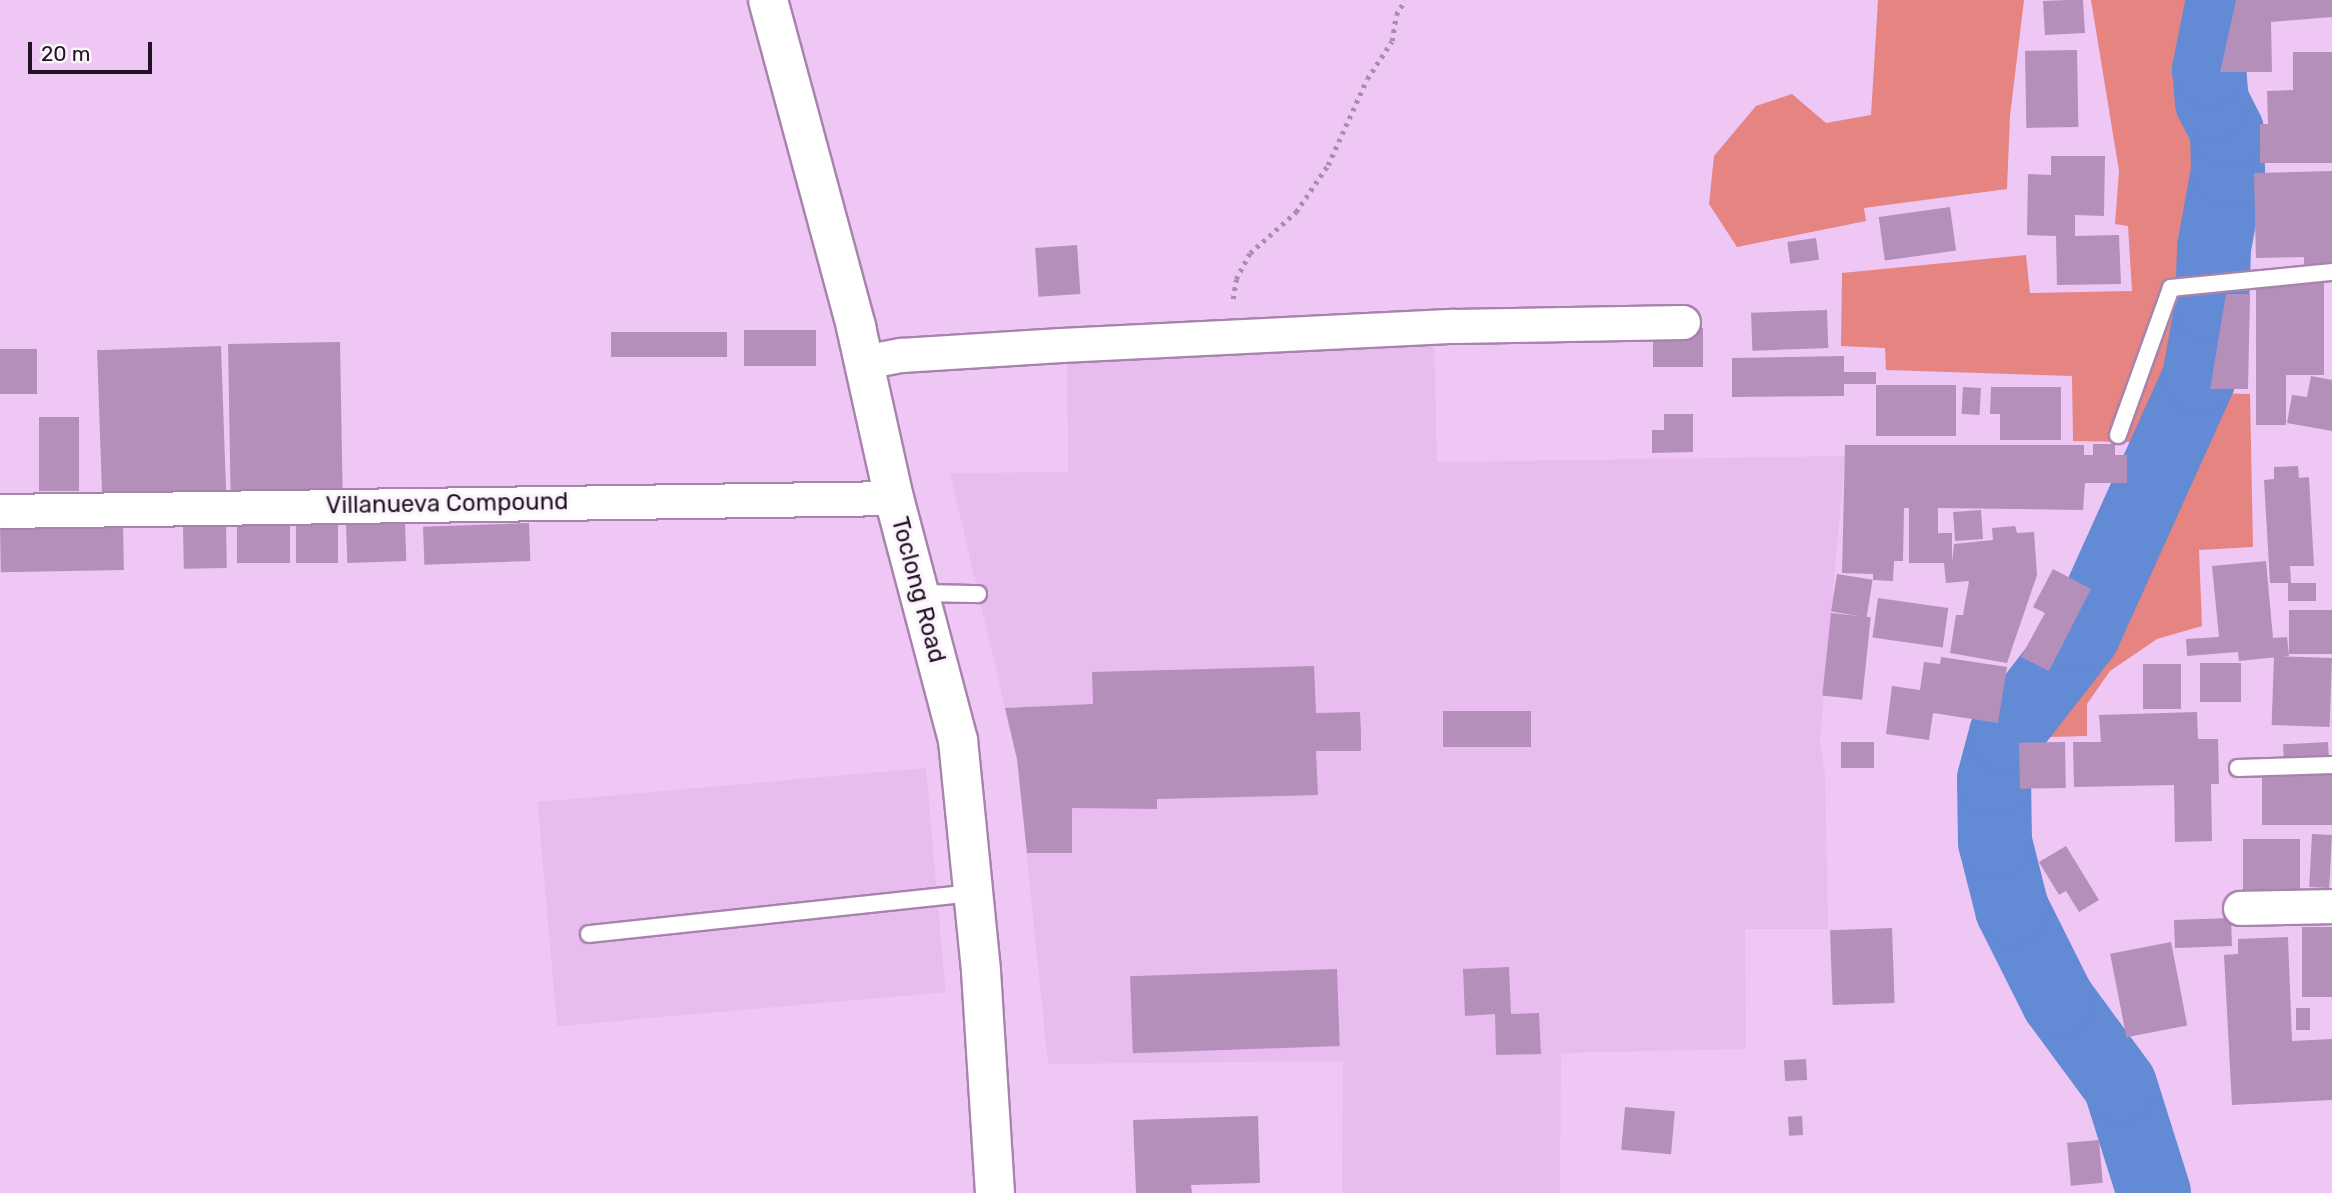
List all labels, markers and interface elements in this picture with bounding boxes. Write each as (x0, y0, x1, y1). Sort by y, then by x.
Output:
scale bar (32, 28, 156, 72)
text: 20 m (41, 41, 90, 66)
street label: Villanueva Compound (325, 487, 569, 521)
street label: Toclong Road (885, 514, 951, 666)

